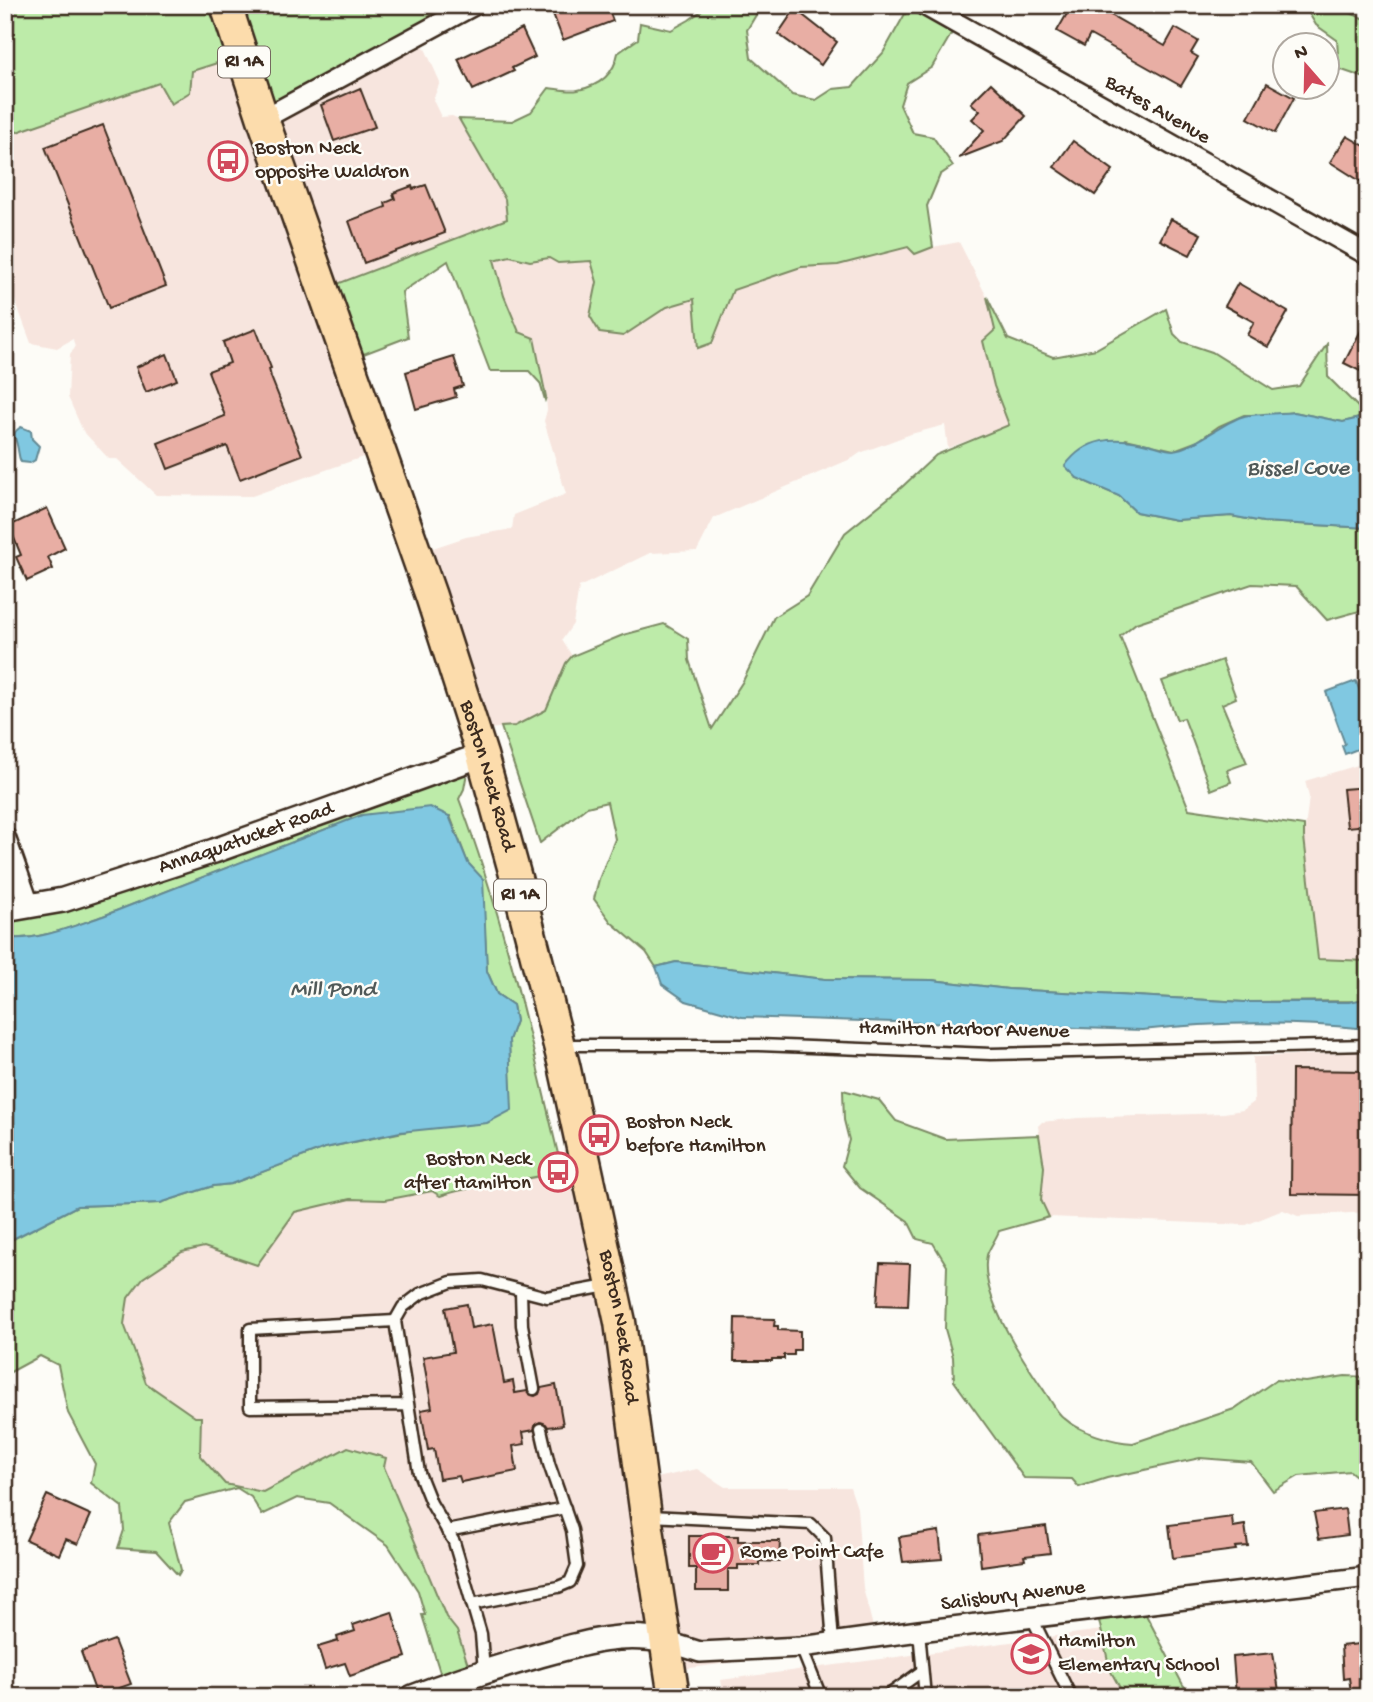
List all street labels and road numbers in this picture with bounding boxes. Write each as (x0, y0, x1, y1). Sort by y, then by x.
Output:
road number: RI 1A (218, 46, 270, 78)
street label: Bates Avenue (1099, 70, 1215, 152)
street label: Boston Neck Road (453, 696, 521, 856)
street label: Annaquatucket Road (156, 796, 339, 881)
road number: RI 1A (494, 880, 546, 911)
street label: Hamilton Harbor Avenue (858, 1017, 1071, 1045)
street label: Boston Neck Road (592, 1247, 644, 1407)
street label: Salisbury Avenue (939, 1576, 1088, 1618)

